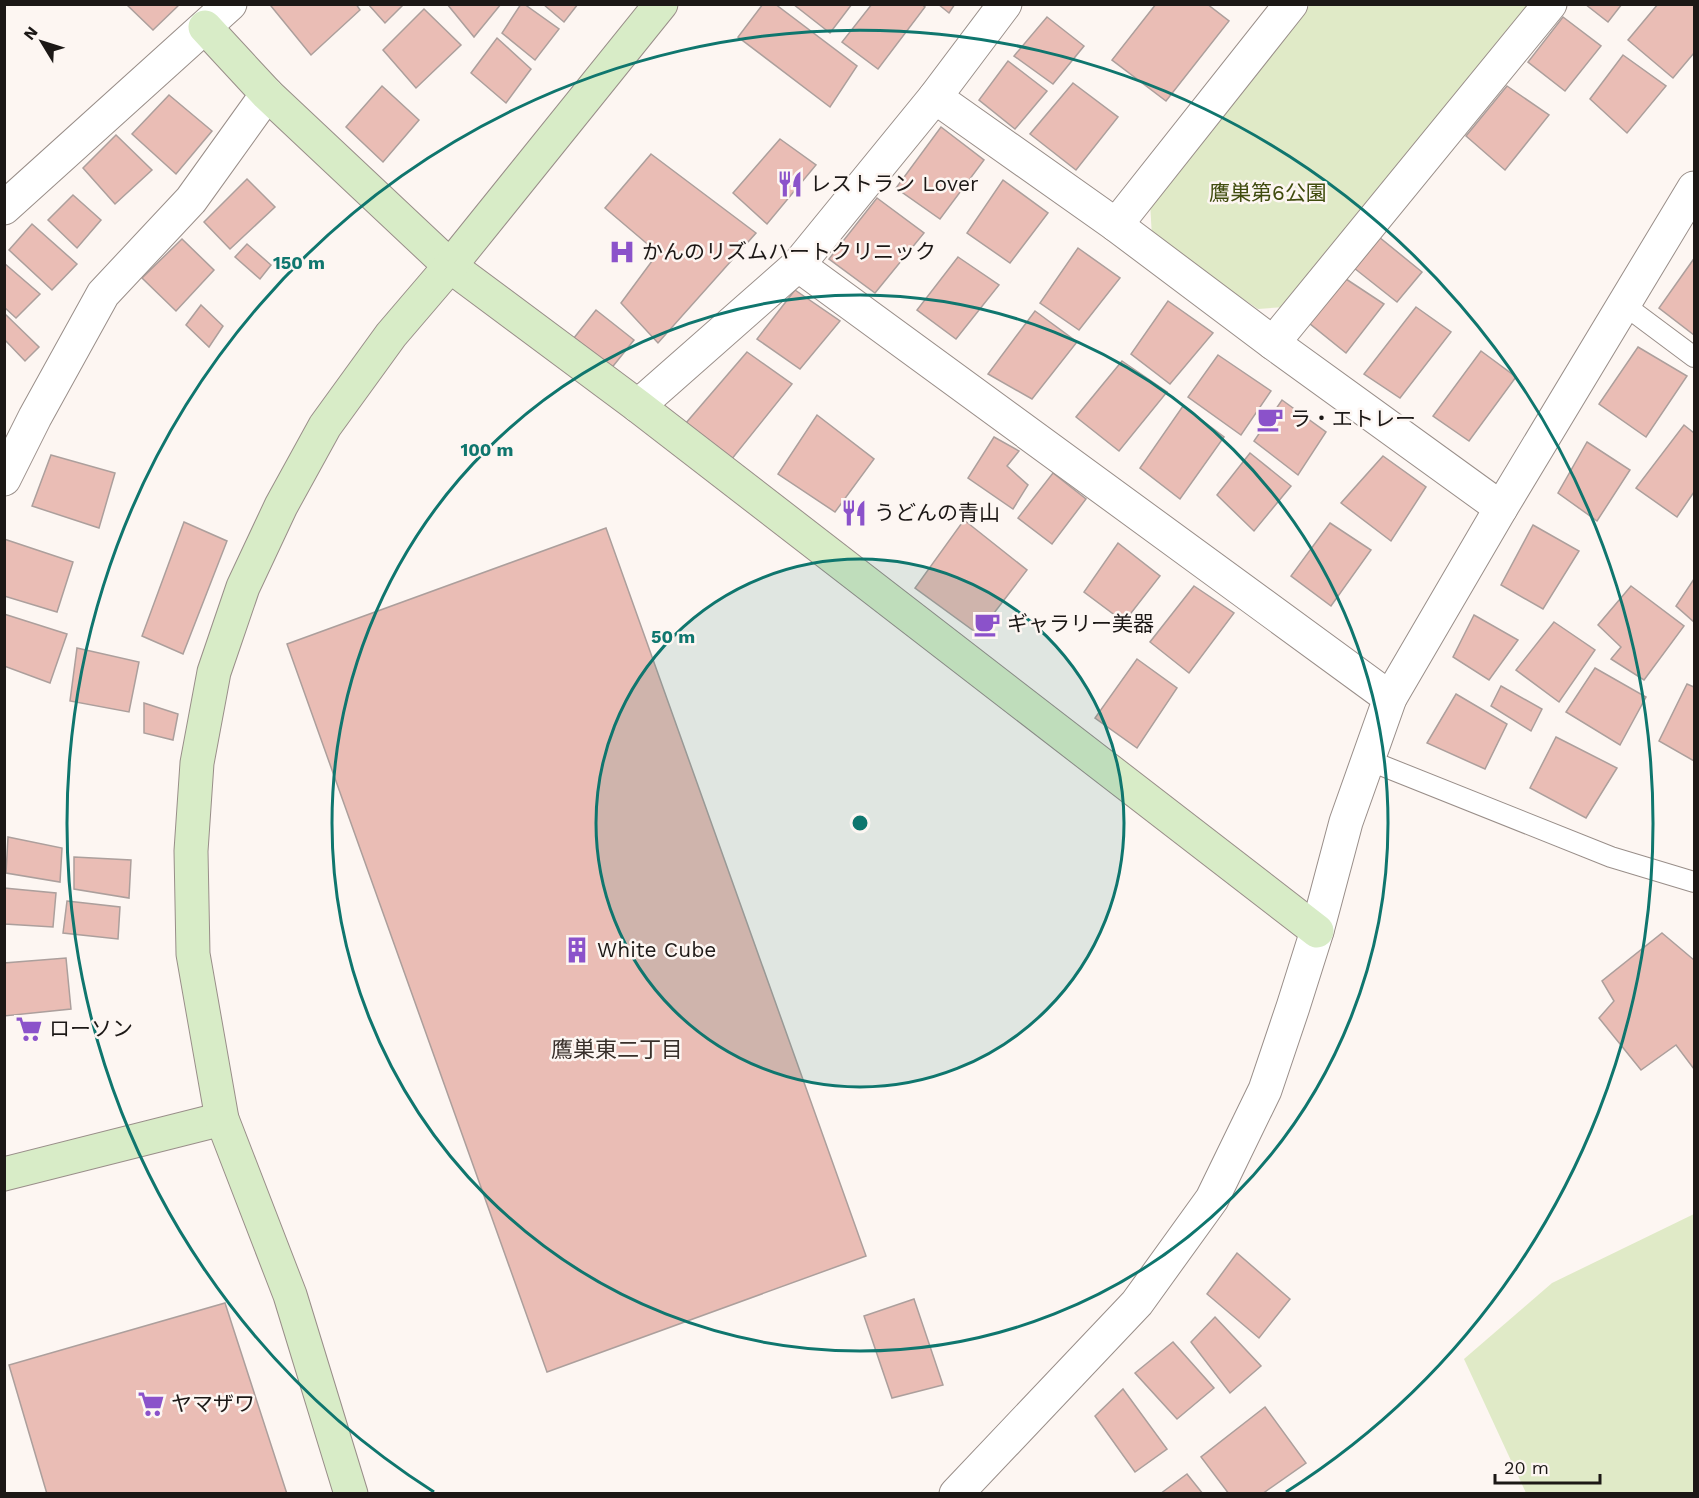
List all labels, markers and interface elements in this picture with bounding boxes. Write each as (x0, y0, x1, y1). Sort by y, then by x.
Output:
north arrow (12, 12, 72, 72)
text: N (19, 23, 42, 44)
restaurant icon: レストラン Lover (775, 169, 805, 199)
place label: レストラン Lover (810, 171, 979, 196)
park label: 鷹巣第6公園 (1209, 180, 1327, 205)
hospital icon: かんのリズムハートクリニック (607, 237, 637, 267)
place label: かんのリズムハートクリニック (642, 239, 936, 264)
text: 150 m (273, 252, 325, 273)
cafe icon: ラ・エトレー (1255, 404, 1285, 434)
place label: ラ・エトレー (1290, 406, 1416, 431)
text: 100 m (460, 439, 514, 460)
restaurant icon: うどんの青山 (839, 498, 869, 528)
place label: うどんの青山 (874, 500, 1000, 525)
cafe icon: ギャラリー美器 (972, 609, 1002, 639)
place label: ギャラリー美器 (1007, 611, 1154, 636)
text: 50 m (651, 626, 695, 647)
centre of rings (850, 813, 870, 833)
building icon: White Cube (562, 935, 592, 965)
place label: White Cube (597, 937, 717, 962)
supermarket icon: ローソン (14, 1014, 44, 1044)
place label: ローソン (49, 1016, 133, 1041)
district label: 鷹巣東二丁目 (551, 1037, 683, 1062)
supermarket icon: ヤマザワ (136, 1389, 166, 1419)
place label: ヤマザワ (171, 1391, 255, 1416)
scale bar (1495, 1447, 1600, 1485)
text: 20 m (1504, 1457, 1549, 1478)

